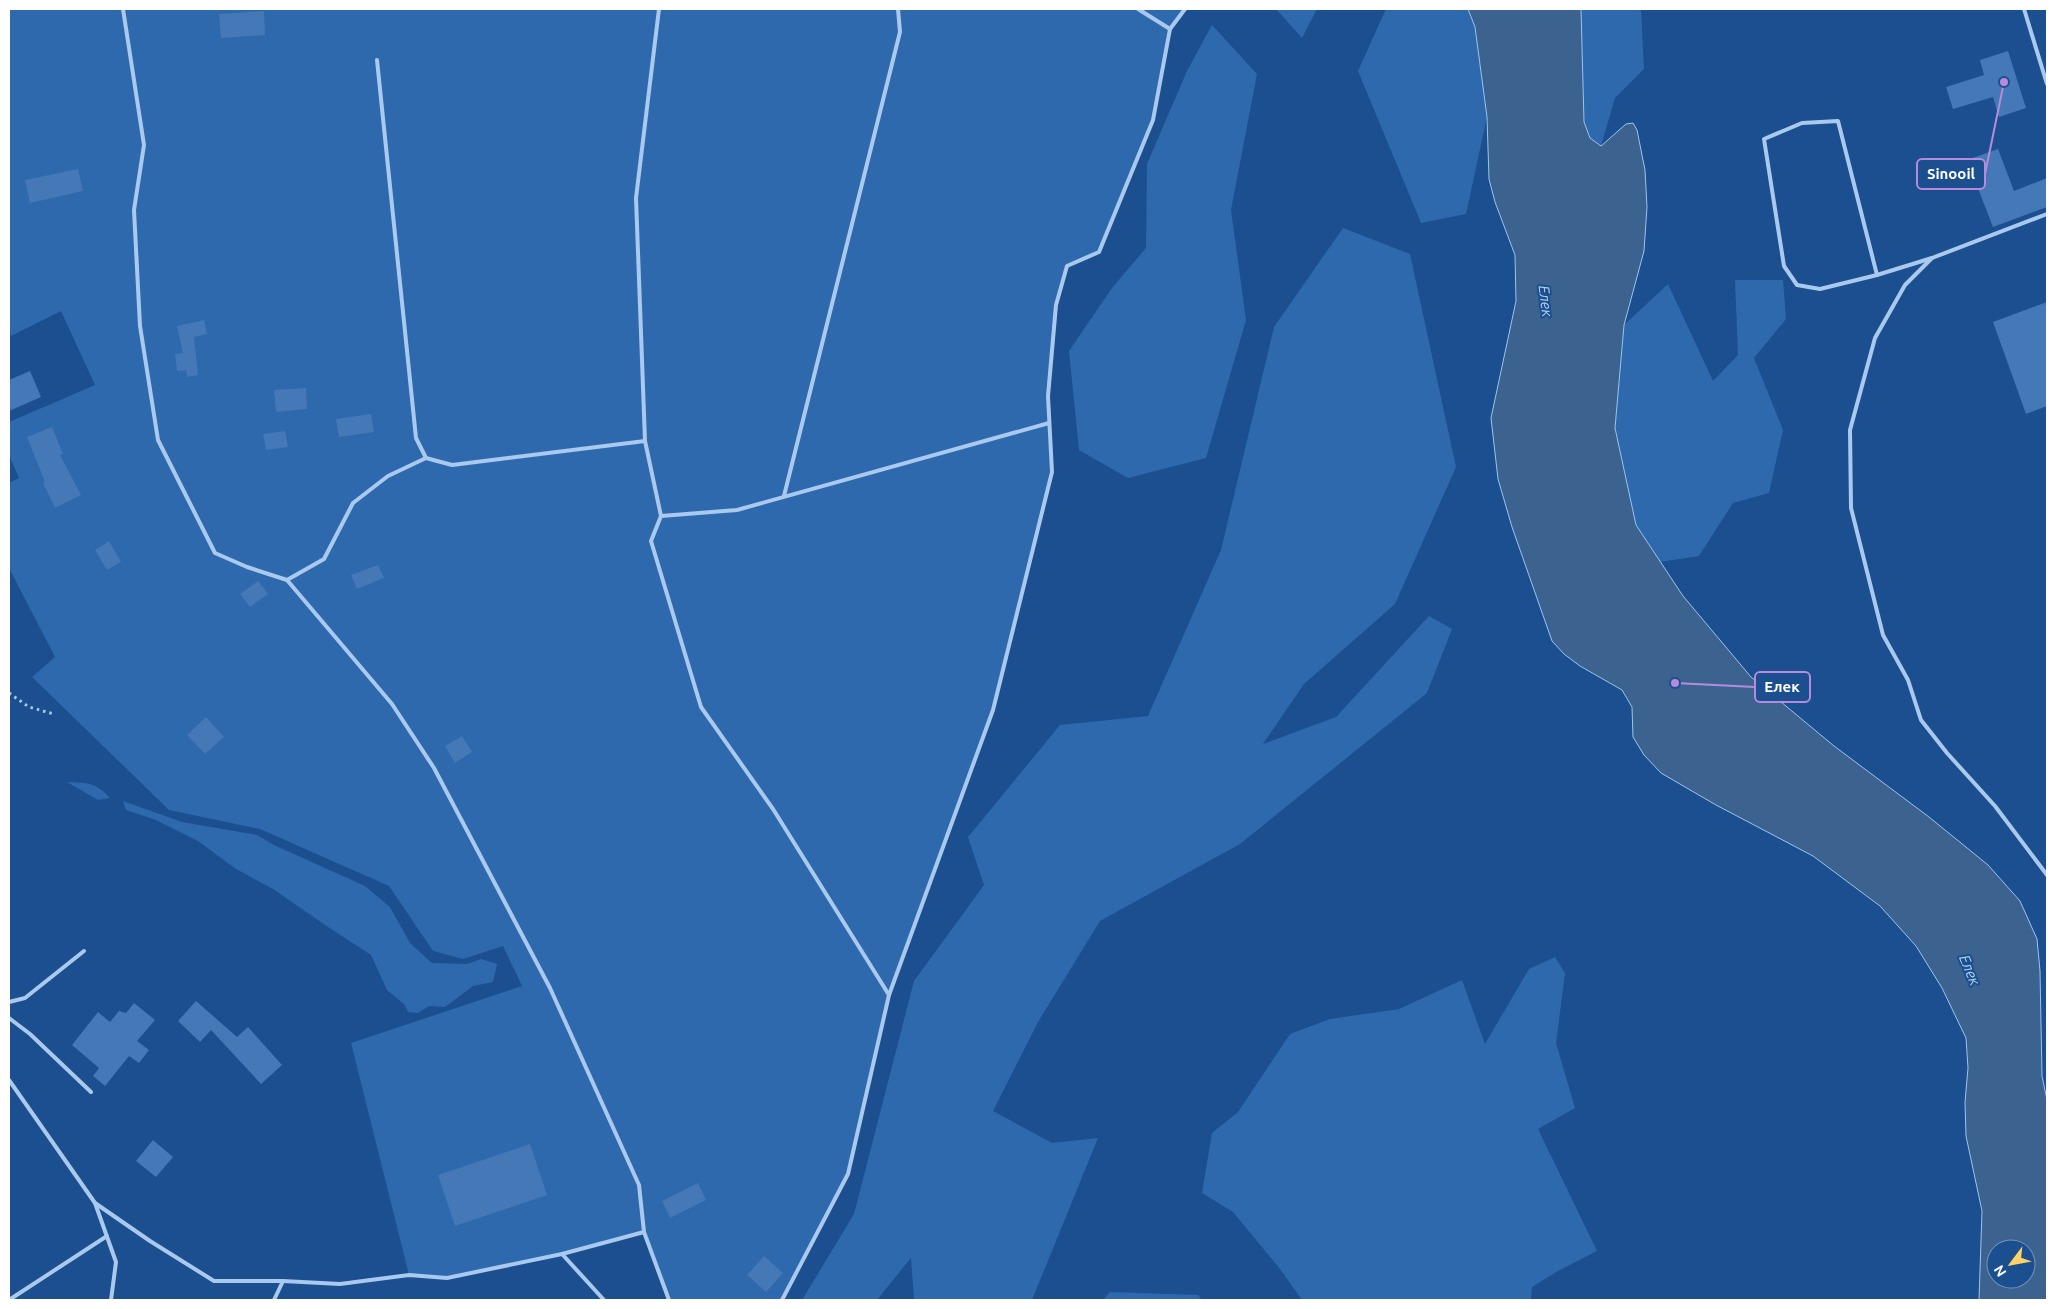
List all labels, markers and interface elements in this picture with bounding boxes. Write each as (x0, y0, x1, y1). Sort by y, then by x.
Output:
callout: Sinooil (1917, 159, 1985, 189)
text: Sinooil (1927, 165, 1976, 182)
water label: Елек (1536, 284, 1556, 318)
callout: Елек (1755, 672, 1810, 702)
text: Елек (1764, 678, 1800, 695)
water label: Елек (1956, 952, 1984, 988)
north arrow (1986, 1239, 2036, 1289)
text: N (1990, 1262, 2010, 1280)

